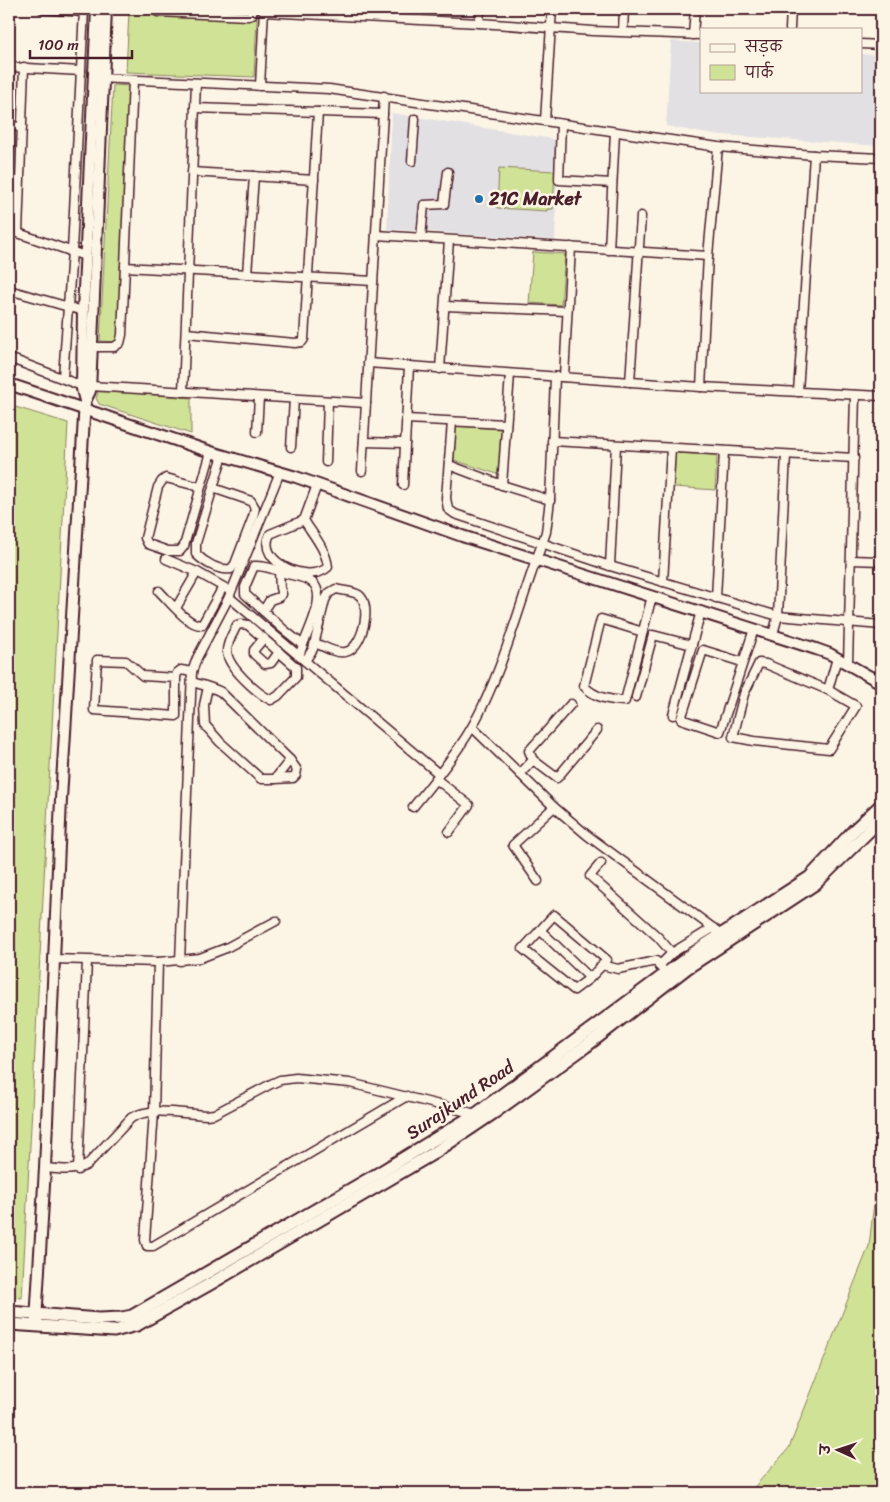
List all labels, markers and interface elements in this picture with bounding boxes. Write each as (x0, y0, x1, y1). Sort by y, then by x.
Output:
scale bar (30, 28, 132, 60)
legend (700, 28, 862, 92)
text: 100 m (38, 32, 79, 58)
text: सड़क (744, 34, 783, 60)
text: पार्क (744, 60, 775, 86)
place label: 21C Market (488, 183, 583, 215)
marker: 21C Market (473, 193, 485, 205)
street label: Surajkund Road (399, 1051, 522, 1148)
north arrow (812, 1424, 862, 1474)
text: उ (813, 1442, 838, 1457)

